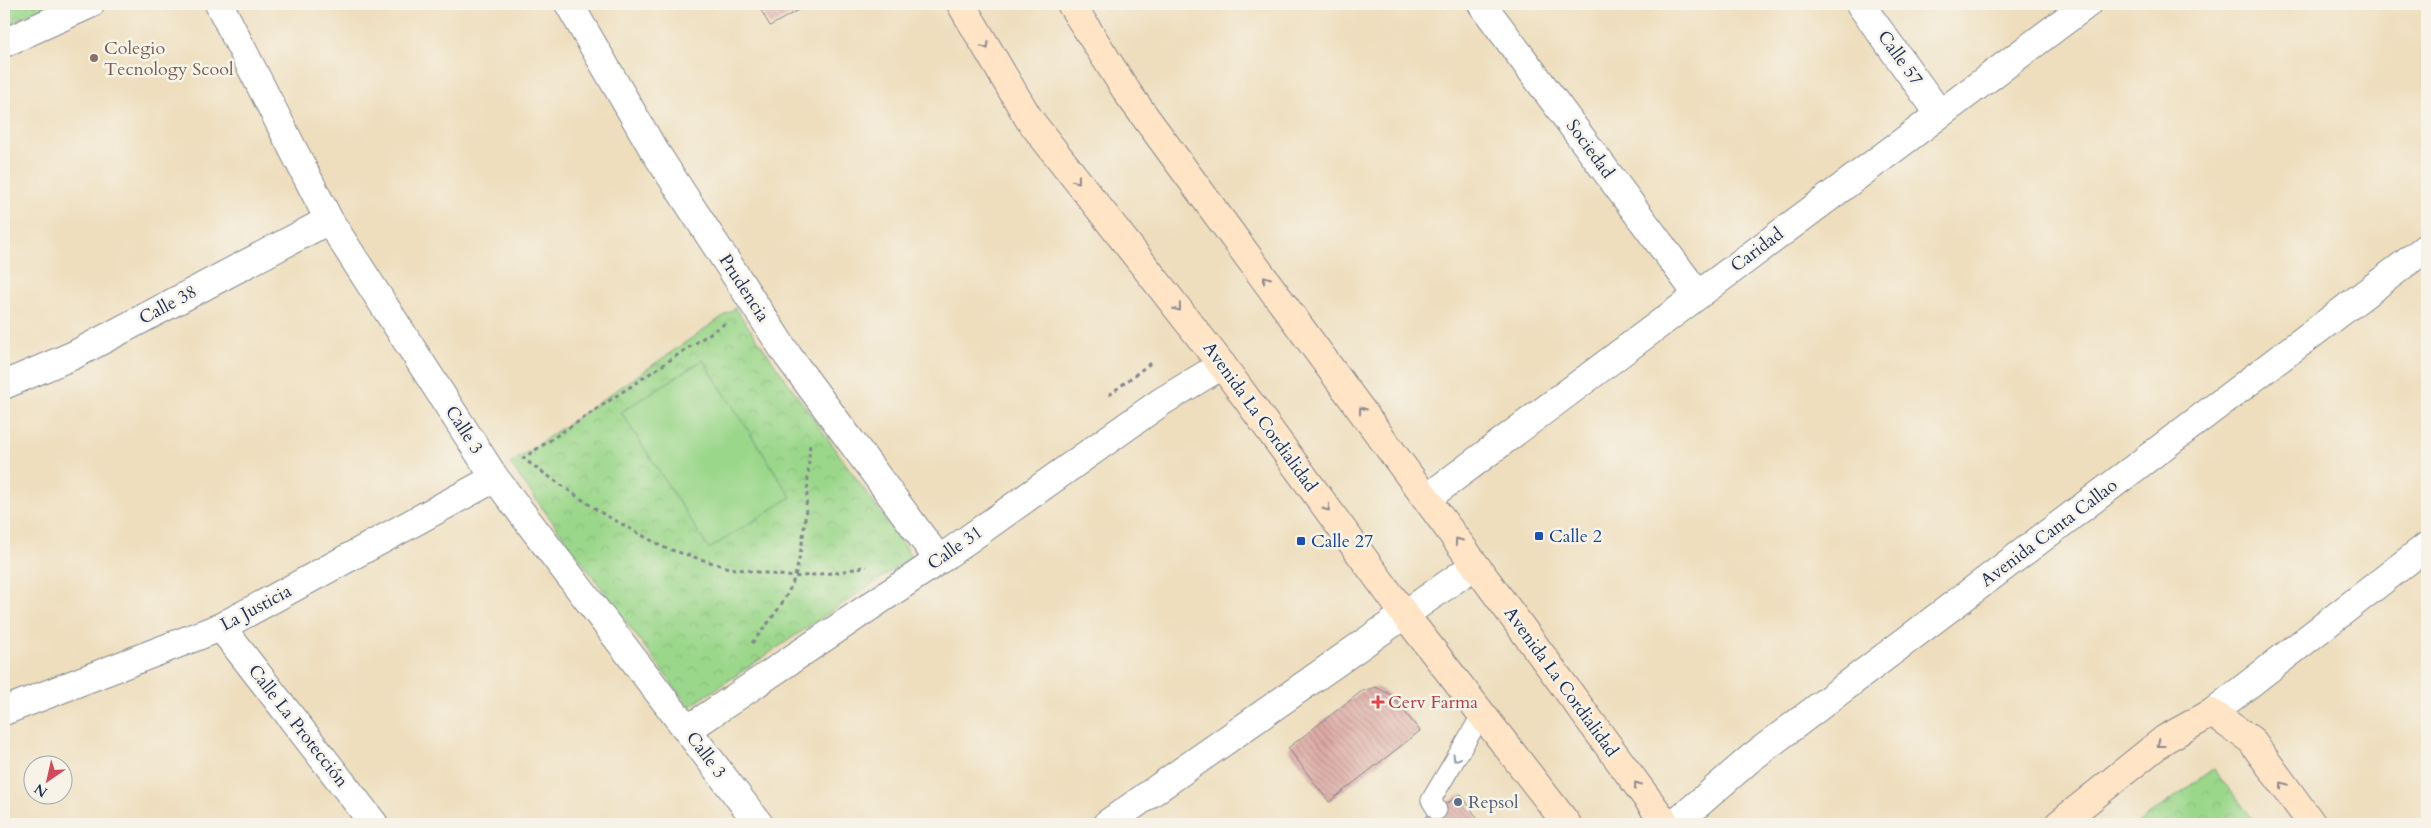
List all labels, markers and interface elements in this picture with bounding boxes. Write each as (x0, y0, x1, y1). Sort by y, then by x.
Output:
street label: Calle 57 (1872, 26, 1928, 90)
place label: Colegio Tecnology Scool (104, 36, 234, 82)
one-way arrow (980, 40, 990, 49)
marker: Colegio Tecnology Scool (88, 52, 100, 64)
street label: Sociedad (1560, 114, 1620, 184)
one-way arrow (1072, 174, 1080, 183)
street label: Caridad (1725, 222, 1789, 278)
street label: Prudencia (713, 249, 775, 327)
one-way arrow (1263, 276, 1271, 285)
street label: Calle 38 (135, 279, 201, 331)
one-way arrow (1172, 302, 1180, 311)
street label: Avenida La Cordialidad (1197, 337, 1323, 498)
street label: Calle 3 (439, 401, 489, 459)
one-way arrow (1359, 406, 1368, 416)
street label: Avenida Canta Callao (1975, 473, 2123, 593)
one-way arrow (1321, 502, 1330, 512)
street label: Calle 31 (922, 520, 988, 576)
place label: Calle 2 (1549, 524, 1602, 549)
place label: Calle 27 (1311, 529, 1373, 554)
marker: Calle 2 (1533, 530, 1545, 542)
marker: Calle 27 (1295, 535, 1307, 547)
one-way arrow (1455, 537, 1464, 547)
street label: La Justicia (216, 579, 296, 637)
street label: Avenida La Cordialidad (1498, 602, 1624, 763)
street label: Calle La Protección (242, 659, 354, 793)
place label: Cerv Farma (1388, 690, 1478, 715)
marker: Cerv Farma (1372, 696, 1384, 708)
street label: Calle 3 (680, 726, 732, 784)
one-way arrow (2157, 738, 2166, 746)
one-way arrow (1453, 753, 1462, 762)
north arrow (22, 756, 72, 806)
text: N (31, 779, 51, 802)
one-way arrow (1634, 781, 1643, 791)
one-way arrow (2280, 781, 2289, 791)
place label: Repsol (1468, 790, 1519, 815)
marker: Repsol (1452, 796, 1464, 808)

